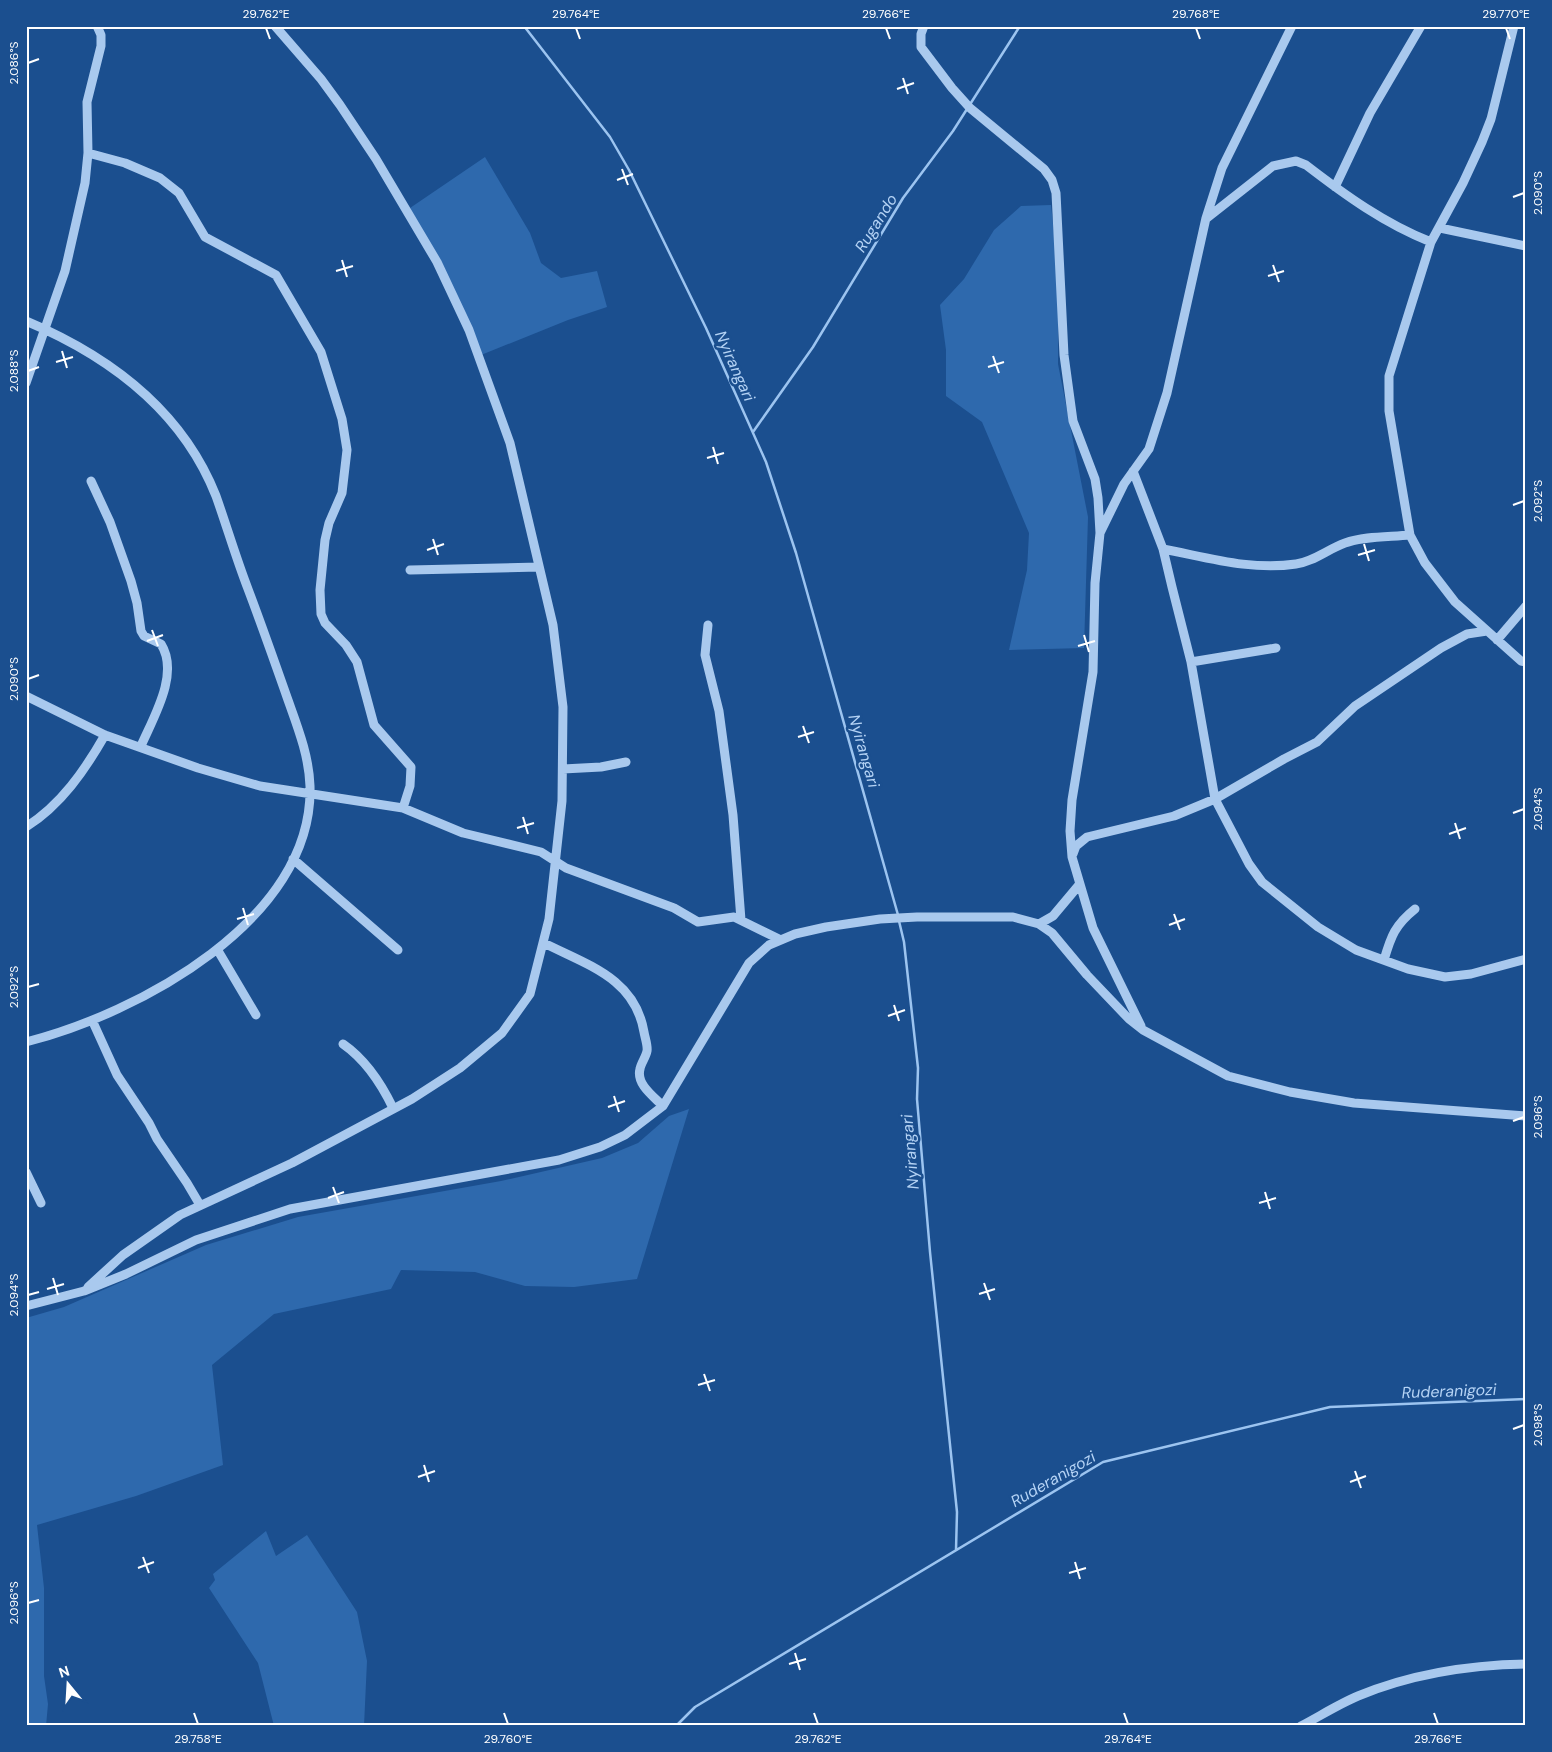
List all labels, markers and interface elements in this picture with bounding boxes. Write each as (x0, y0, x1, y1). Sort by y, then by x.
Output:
text: 29.762°E (242, 6, 290, 22)
text: 29.764°E (552, 6, 600, 22)
text: 29.766°E (862, 6, 910, 22)
text: 29.768°E (1172, 6, 1220, 22)
text: 29.770°E (1482, 6, 1530, 22)
text: 2.086°S (6, 42, 22, 84)
text: 2.090°S (1530, 171, 1546, 215)
water label: Rugando (850, 190, 902, 256)
water label: Nyirangari (710, 327, 760, 406)
text: 2.088°S (6, 350, 22, 392)
text: 2.092°S (1530, 480, 1546, 522)
text: 2.090°S (6, 657, 22, 701)
water label: Nyirangari (844, 712, 885, 791)
text: 2.094°S (1530, 788, 1546, 830)
text: 2.092°S (6, 966, 22, 1008)
text: 2.096°S (1530, 1095, 1546, 1139)
water label: Nyirangari (896, 1112, 924, 1190)
text: 2.094°S (6, 1274, 22, 1316)
water label: Ruderanigozi (1401, 1379, 1498, 1403)
text: 2.098°S (1530, 1404, 1546, 1446)
water label: Ruderanigozi (1007, 1446, 1100, 1512)
text: 2.096°S (6, 1581, 22, 1625)
north arrow (42, 1660, 92, 1710)
text: N (56, 1661, 72, 1682)
text: 29.758°E (174, 1731, 222, 1747)
text: 29.760°E (484, 1731, 533, 1747)
text: 29.762°E (794, 1731, 842, 1747)
text: 29.764°E (1104, 1731, 1152, 1747)
text: 29.766°E (1414, 1731, 1462, 1747)

